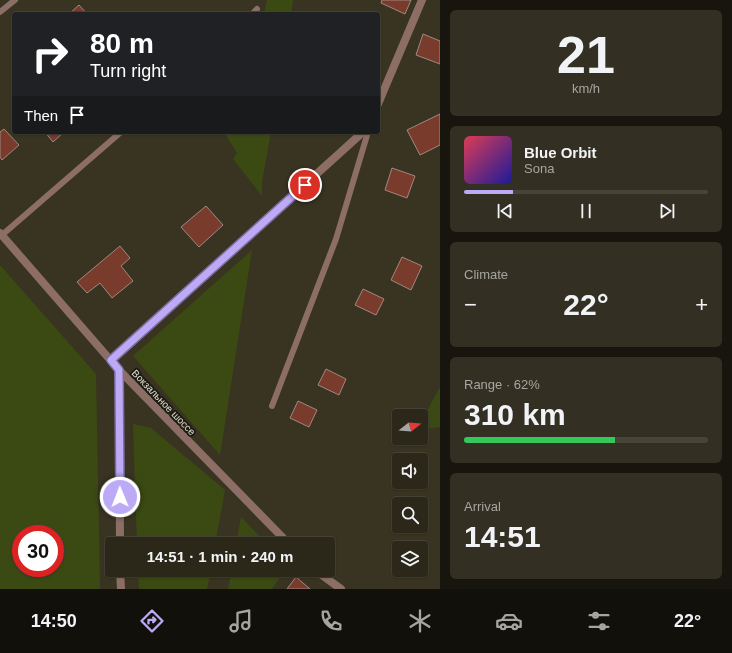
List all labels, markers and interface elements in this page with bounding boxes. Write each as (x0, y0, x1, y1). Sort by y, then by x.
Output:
text: 21 (557, 26, 615, 84)
icon: right (24, 28, 76, 80)
text: 80 m (90, 28, 154, 59)
text: Turn right (90, 61, 166, 81)
text: km/h (572, 81, 600, 96)
icon: arrive (66, 104, 88, 126)
text: Then (24, 107, 58, 124)
text: Blue Orbit (524, 144, 597, 161)
text: Sona (524, 161, 554, 176)
pin (288, 168, 322, 202)
icon: arrive (294, 174, 316, 196)
icon: previous (494, 200, 516, 222)
icon: pause (575, 200, 597, 222)
icon: next (656, 200, 678, 222)
text: Climate (464, 267, 508, 282)
text: 22° (563, 288, 609, 321)
text: − (464, 292, 477, 317)
text: + (695, 292, 708, 317)
street label: Вокзальное шоссе (130, 367, 198, 438)
text: Range · 62% (464, 377, 540, 392)
text: 310 km (464, 398, 566, 431)
north arrow (392, 409, 428, 445)
map controls (392, 409, 428, 577)
button: sound (392, 453, 428, 489)
position arrow (99, 476, 141, 518)
button: search (392, 497, 428, 533)
text: Arrival (464, 499, 501, 514)
text: 14:51 (464, 520, 541, 553)
speed limit sign: 30 (12, 525, 64, 577)
button: layers (392, 541, 428, 577)
text: 14:51 · 1 min · 240 m (147, 548, 293, 565)
icon: directions (138, 607, 166, 635)
icon: music (227, 607, 255, 635)
icon: phone (317, 607, 345, 635)
icon: climate (406, 607, 434, 635)
icon: car (495, 607, 523, 635)
icon: filters (585, 607, 613, 635)
text: 14:50 (31, 611, 77, 631)
text: 22° (674, 611, 701, 631)

